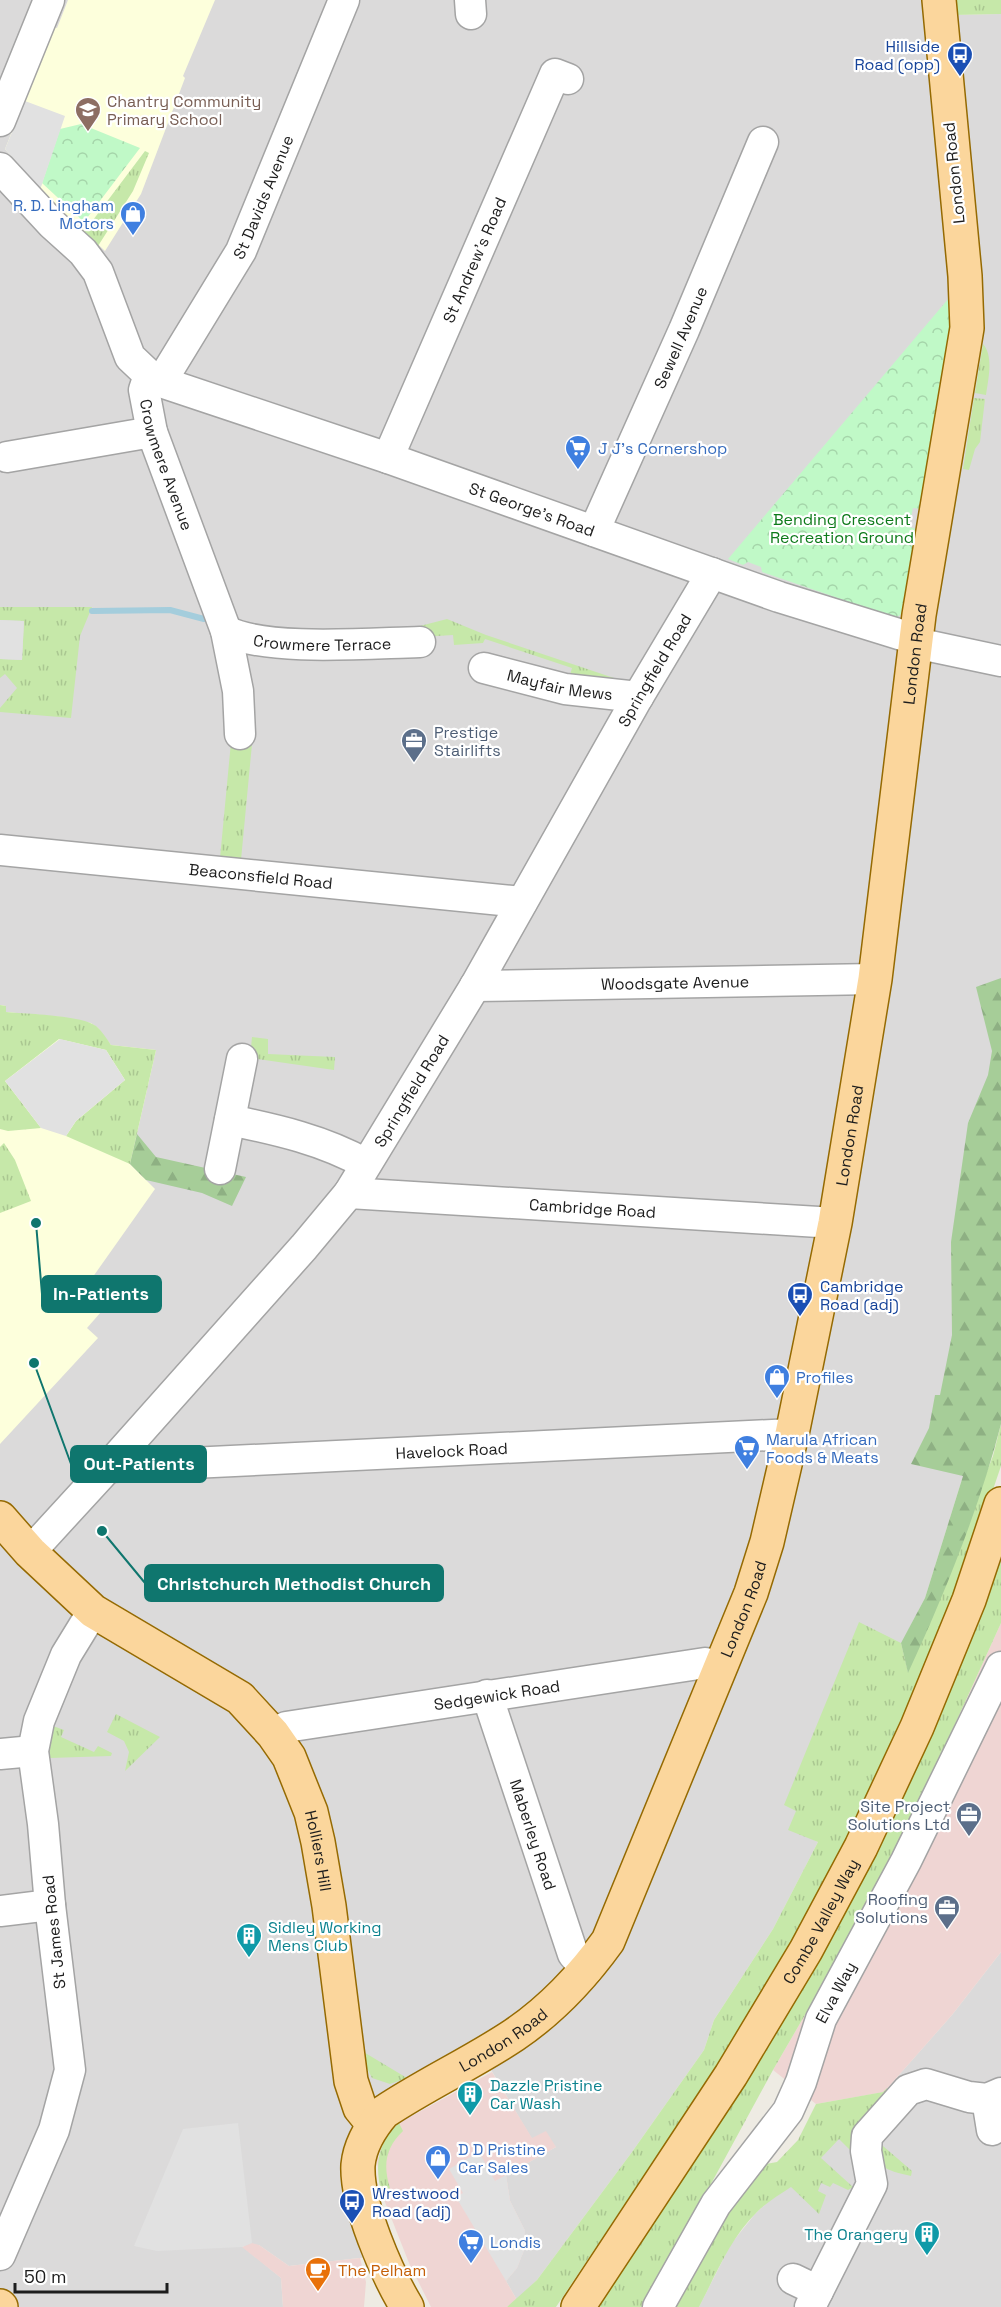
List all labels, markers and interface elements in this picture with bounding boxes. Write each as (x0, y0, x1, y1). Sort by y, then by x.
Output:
place label: Hillside Road (opp) (854, 36, 940, 75)
bus stop icon: Hillside Road (opp) (945, 40, 975, 78)
place label: Chantry Community Primary School (107, 91, 261, 130)
school or university icon: Chantry Community Primary School (73, 95, 103, 133)
street label: London Road (938, 121, 970, 225)
street label: St Davids Avenue (228, 132, 298, 263)
street label: St Andrew's Road (438, 194, 511, 326)
place label: R. D. Lingham Motors (13, 195, 114, 234)
shop icon: R. D. Lingham Motors (118, 199, 148, 237)
street label: Sewell Avenue (649, 283, 712, 392)
street label: Crowmere Avenue (135, 397, 198, 533)
supermarket icon: J J's Cornershop (563, 433, 593, 471)
place label: J J's Cornershop (598, 438, 727, 459)
street label: St George's Road (466, 477, 598, 541)
park label: Bending Crescent Recreation Ground (770, 509, 914, 548)
street label: London Road (898, 602, 931, 706)
street label: Springfield Road (613, 610, 696, 730)
street label: Crowmere Terrace (252, 629, 392, 655)
street label: Mayfair Mews (505, 664, 614, 705)
place label: Prestige Stairlifts (434, 722, 501, 761)
office icon: Prestige Stairlifts (399, 726, 429, 764)
street label: Beaconsfield Road (188, 858, 334, 894)
street label: Woodsgate Avenue (601, 971, 749, 994)
street label: Springfield Road (369, 1031, 453, 1151)
street label: London Road (831, 1083, 868, 1187)
street label: Cambridge Road (528, 1194, 657, 1222)
callout: In-Patients (42, 1276, 161, 1312)
place label: Cambridge Road (adj) (820, 1276, 904, 1315)
bus stop icon: Cambridge Road (adj) (785, 1280, 815, 1318)
text: In-Patients (53, 1282, 149, 1305)
shop icon: Profiles (762, 1362, 792, 1400)
place label: Profiles (796, 1367, 853, 1388)
place label: Marula African Foods & Meats (766, 1429, 879, 1468)
supermarket icon: Marula African Foods & Meats (732, 1433, 762, 1471)
street label: Havelock Road (395, 1437, 508, 1464)
callout: Out-Patients (71, 1446, 206, 1482)
text: Out-Patients (83, 1452, 195, 1475)
street label: London Road (715, 1558, 771, 1660)
callout: Christchurch Methodist Church (145, 1565, 443, 1601)
text: Christchurch Methodist Church (157, 1572, 431, 1595)
street label: Sedgewick Road (432, 1675, 561, 1715)
street label: Maberley Road (505, 1776, 561, 1893)
place label: Site Project Solutions Ltd (848, 1796, 950, 1835)
office icon: Site Project Solutions Ltd (954, 1800, 984, 1838)
street label: Holliers Hill (300, 1808, 337, 1893)
street label: Combe Valley Way (778, 1855, 863, 1988)
street label: St James Road (38, 1874, 70, 1990)
place label: Roofing Solutions (855, 1889, 928, 1928)
office icon: Roofing Solutions (932, 1893, 962, 1931)
place label: Sidley Working Mens Club (268, 1917, 382, 1956)
building icon: Sidley Working Mens Club (234, 1921, 264, 1959)
street label: Elva Way (810, 1958, 861, 2027)
street label: London Road (455, 2003, 552, 2076)
place label: Dazzle Pristine Car Wash (490, 2075, 602, 2114)
building icon: Dazzle Pristine Car Wash (455, 2079, 485, 2117)
place label: D D Pristine Car Sales (458, 2139, 546, 2178)
shop icon: D D Pristine Car Sales (423, 2143, 453, 2181)
place label: Wrestwood Road (adj) (372, 2183, 460, 2222)
bus stop icon: Wrestwood Road (adj) (337, 2187, 367, 2225)
building icon: The Orangery (912, 2219, 942, 2257)
place label: The Orangery (804, 2224, 908, 2245)
supermarket icon: Londis (456, 2227, 486, 2265)
place label: Londis (490, 2232, 541, 2253)
cafe icon: The Pelham (303, 2255, 333, 2293)
scale bar (15, 2256, 166, 2294)
place label: The Pelham (338, 2260, 426, 2281)
text: 50 m (24, 2265, 66, 2288)

